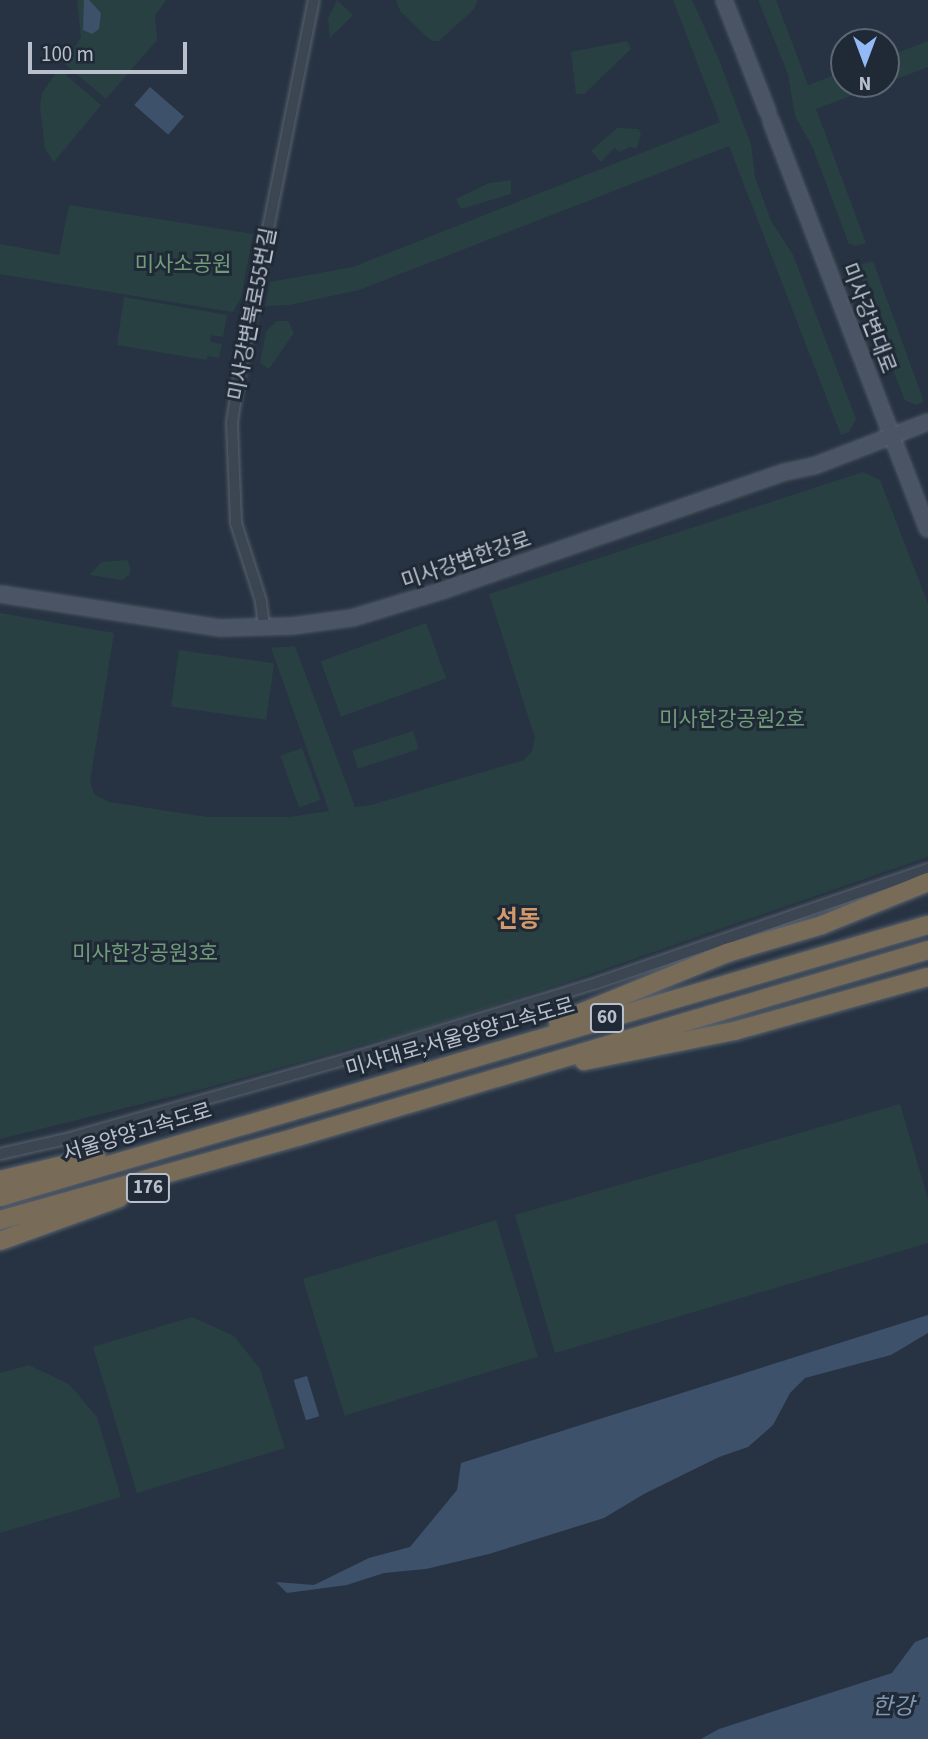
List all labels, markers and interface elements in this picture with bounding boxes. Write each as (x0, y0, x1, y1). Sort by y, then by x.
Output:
scale bar (32, 28, 191, 72)
north arrow (830, 28, 900, 98)
text: 100 m (41, 39, 94, 69)
text: N (859, 69, 871, 96)
street label: 미사강변북로55번길 (223, 225, 281, 403)
park label: 미사소공원 (135, 251, 231, 277)
street label: 미사강변대로 (836, 259, 902, 377)
street label: 미사강변한강로 (398, 526, 534, 594)
park label: 미사한강공원2호 (659, 706, 805, 732)
district label: 선동 (496, 906, 540, 934)
park label: 미사한강공원3호 (72, 940, 218, 966)
street label: 미사대로;서울양양고속도로 (343, 992, 577, 1082)
road number: 60 (590, 1002, 624, 1034)
street label: 서울양양고속도로 (59, 1097, 215, 1167)
road number: 176 (125, 1172, 171, 1204)
water label: 한강 (872, 1693, 914, 1721)

